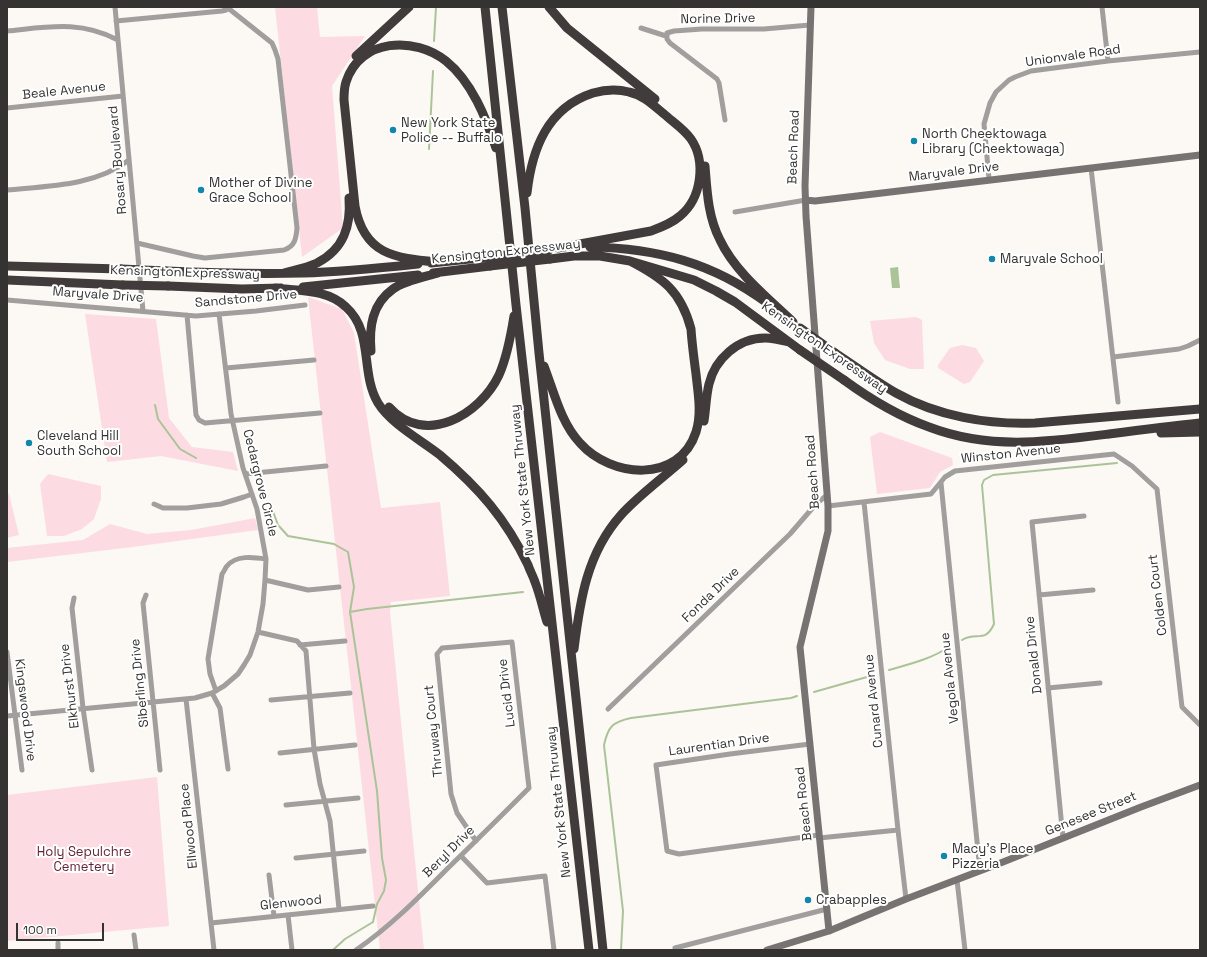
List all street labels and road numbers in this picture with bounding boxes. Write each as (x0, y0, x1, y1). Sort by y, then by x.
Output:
street label: Norine Drive (680, 11, 756, 27)
street label: Unionvale Road (1024, 42, 1122, 70)
street label: Beale Avenue (21, 79, 107, 103)
street label: Rosary Boulevard (105, 105, 131, 215)
street label: Beach Road (785, 109, 803, 185)
street label: Maryvale Drive (908, 159, 1000, 185)
street label: Kensington Expressway (431, 236, 581, 268)
street label: Kensington Expressway (110, 263, 260, 283)
street label: Maryvale Drive (52, 284, 144, 306)
street label: Sandstone Drive (194, 287, 298, 311)
street label: Kensington Expressway (758, 299, 890, 397)
street label: New York State Thruway (507, 404, 539, 556)
street label: Cedargrove Circle (239, 428, 281, 538)
street label: Beach Road (803, 434, 823, 510)
street label: Winston Avenue (960, 441, 1062, 467)
street label: Colden Court (1145, 553, 1171, 637)
street label: Fonda Drive (679, 564, 743, 626)
street label: Donald Drive (1022, 615, 1046, 695)
street label: Vegola Avenue (937, 632, 963, 724)
street label: Siberling Drive (128, 638, 152, 728)
street label: Elkhurst Drive (57, 643, 83, 729)
street label: Cunard Avenue (861, 653, 887, 749)
street label: Kingswood Drive (11, 658, 39, 762)
street label: Lucid Drive (495, 658, 519, 728)
street label: Thruway Court (421, 684, 447, 778)
street label: New York State Thruway (543, 726, 575, 878)
street label: Laurentian Drive (668, 730, 770, 760)
street label: Beach Road (792, 766, 816, 842)
street label: Ellwood Place (177, 783, 201, 869)
street label: Genesee Street (1043, 789, 1139, 839)
street label: Beryl Drive (420, 823, 478, 881)
street label: Glenwood (259, 892, 323, 914)

